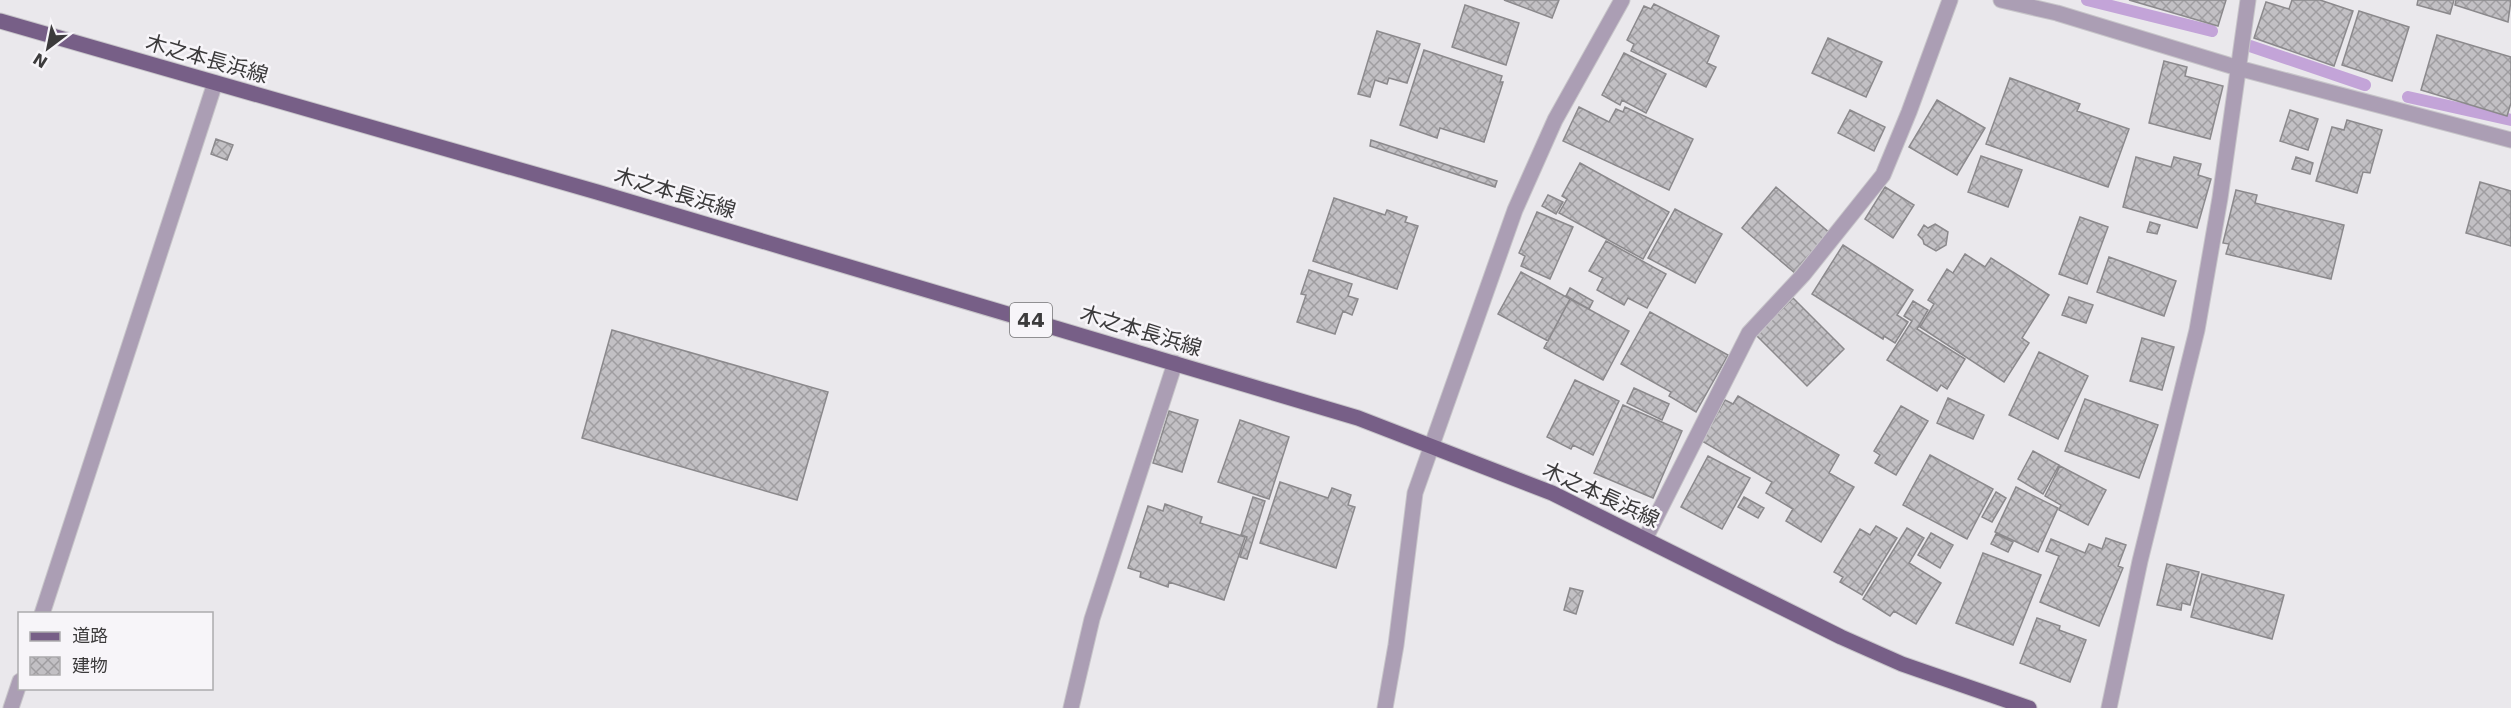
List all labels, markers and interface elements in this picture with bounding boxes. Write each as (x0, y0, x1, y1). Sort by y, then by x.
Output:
north arrow (18, 18, 78, 78)
street label: 木之本長浜線 (143, 30, 271, 88)
text: N (30, 49, 51, 72)
street label: 木之本長浜線 (611, 163, 739, 223)
street label: 木之本長浜線 (1077, 301, 1205, 361)
road number: 44 (1010, 303, 1052, 337)
street label: 木之本長浜線 (1539, 457, 1663, 533)
legend (18, 612, 213, 690)
text: 道路 (72, 625, 108, 646)
text: 建物 (72, 655, 108, 676)

